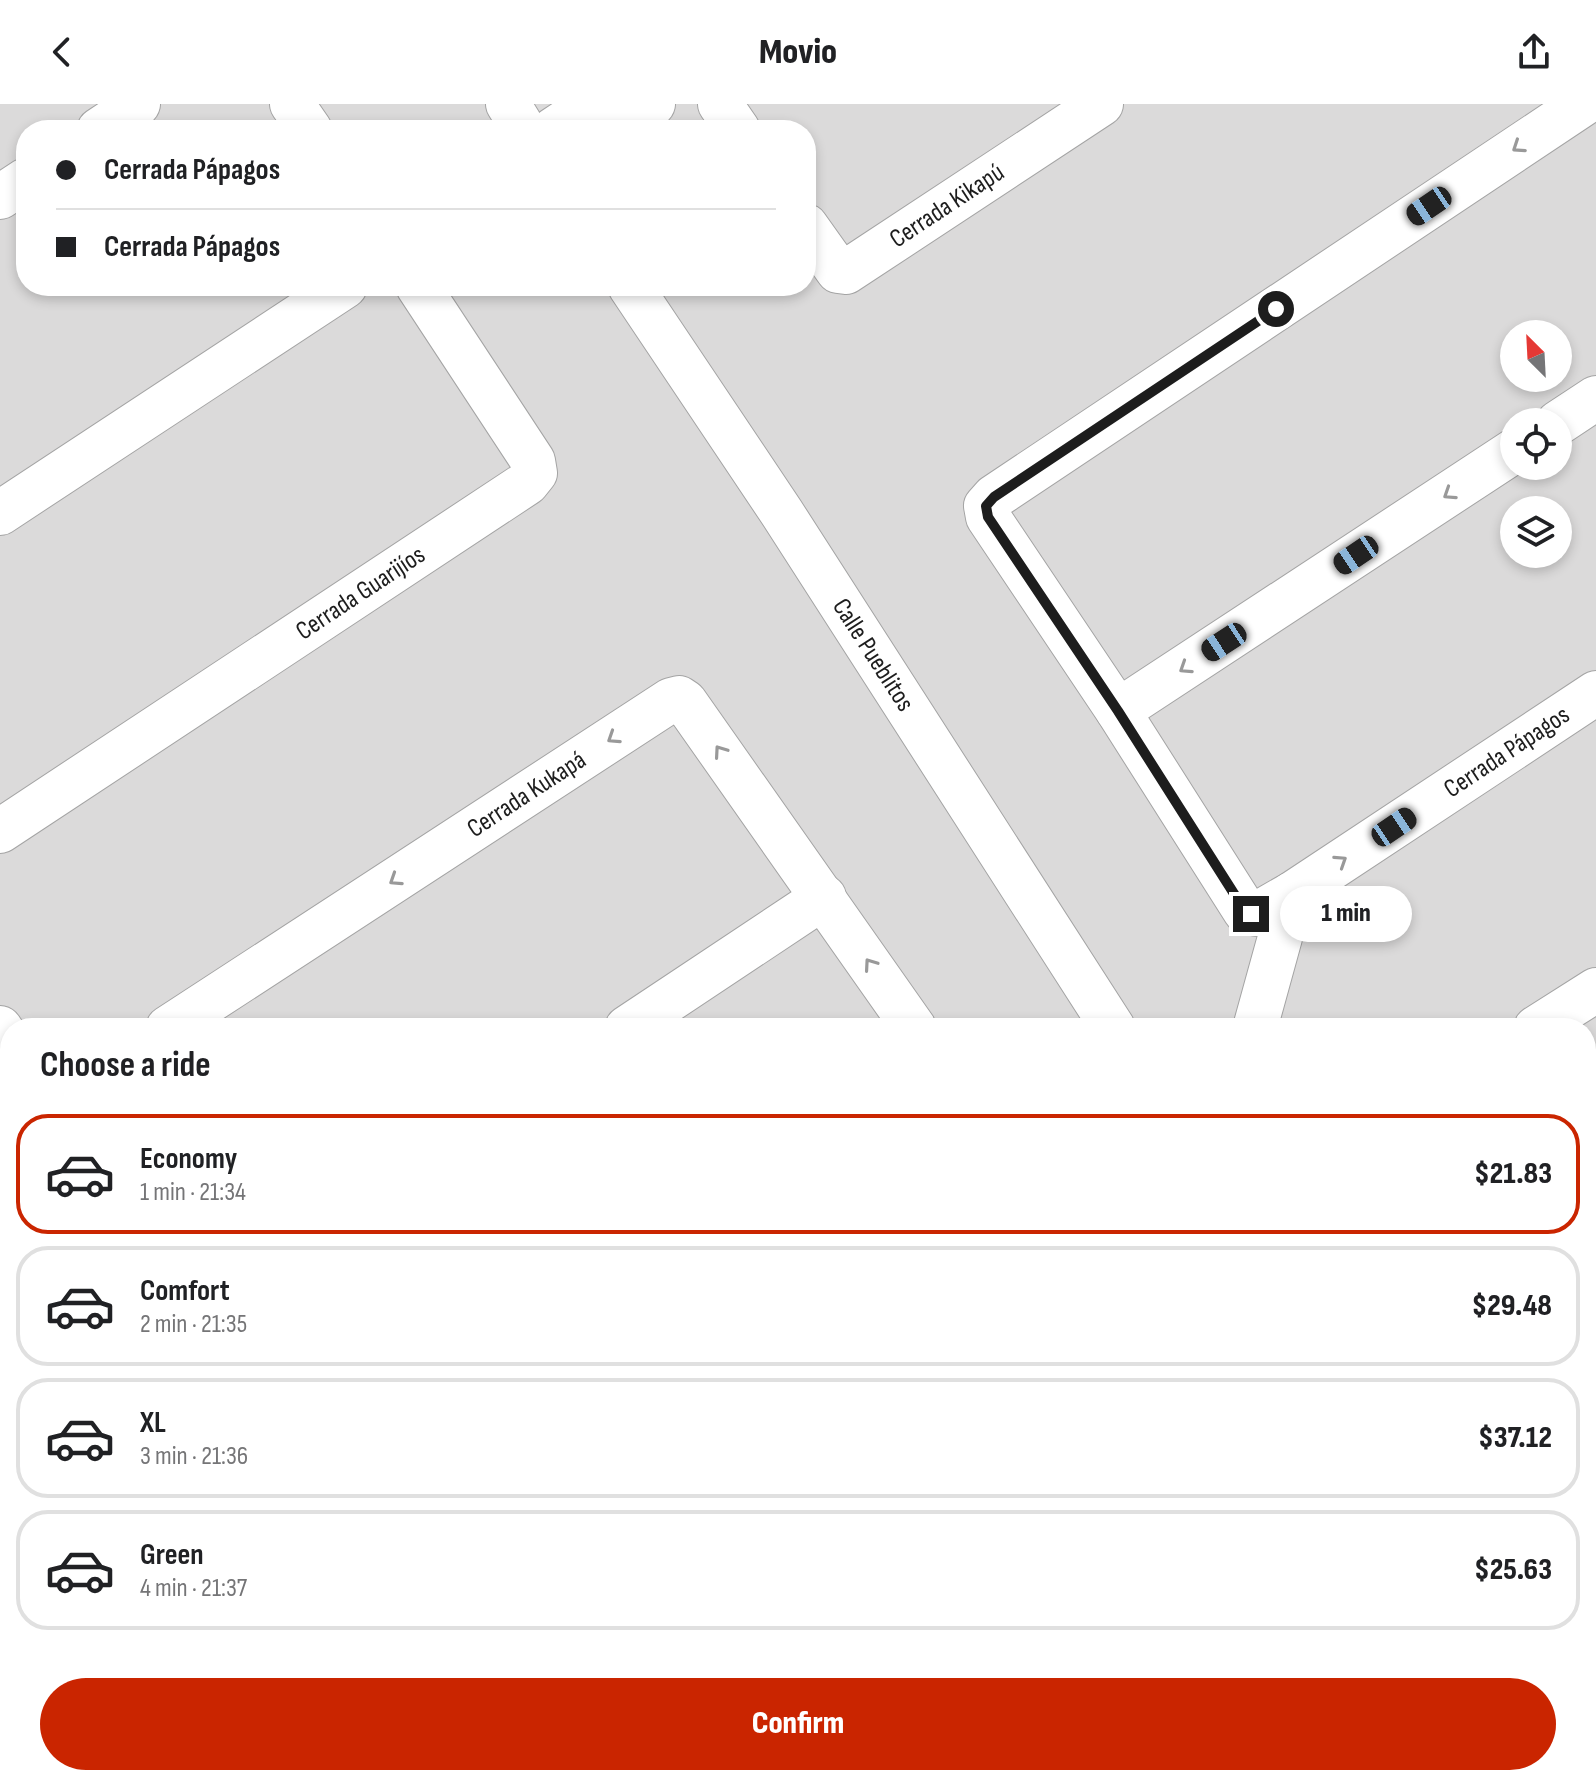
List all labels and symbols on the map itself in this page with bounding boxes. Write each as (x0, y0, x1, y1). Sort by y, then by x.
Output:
one-way arrow (1512, 138, 1526, 153)
street label: Cerrada Kikapú (884, 157, 1010, 254)
car (1402, 183, 1456, 229)
route start (1258, 291, 1294, 327)
north arrow (1500, 320, 1572, 392)
one-way arrow (1443, 485, 1457, 500)
car (1329, 532, 1383, 578)
street label: Cerrada Guarijíos (290, 539, 431, 647)
street label: Calle Pueblitos (826, 593, 921, 717)
car (1197, 619, 1251, 665)
one-way arrow (1179, 658, 1193, 673)
street label: Cerrada Pápagos (1438, 699, 1576, 805)
one-way arrow (607, 729, 621, 744)
street label: Cerrada Kukapá (461, 744, 592, 844)
one-way arrow (715, 745, 730, 760)
car (1367, 804, 1421, 850)
one-way arrow (1333, 856, 1347, 871)
one-way arrow (389, 871, 404, 886)
callout: 1 min (1279, 886, 1411, 942)
route end (1233, 896, 1269, 932)
one-way arrow (865, 958, 880, 972)

